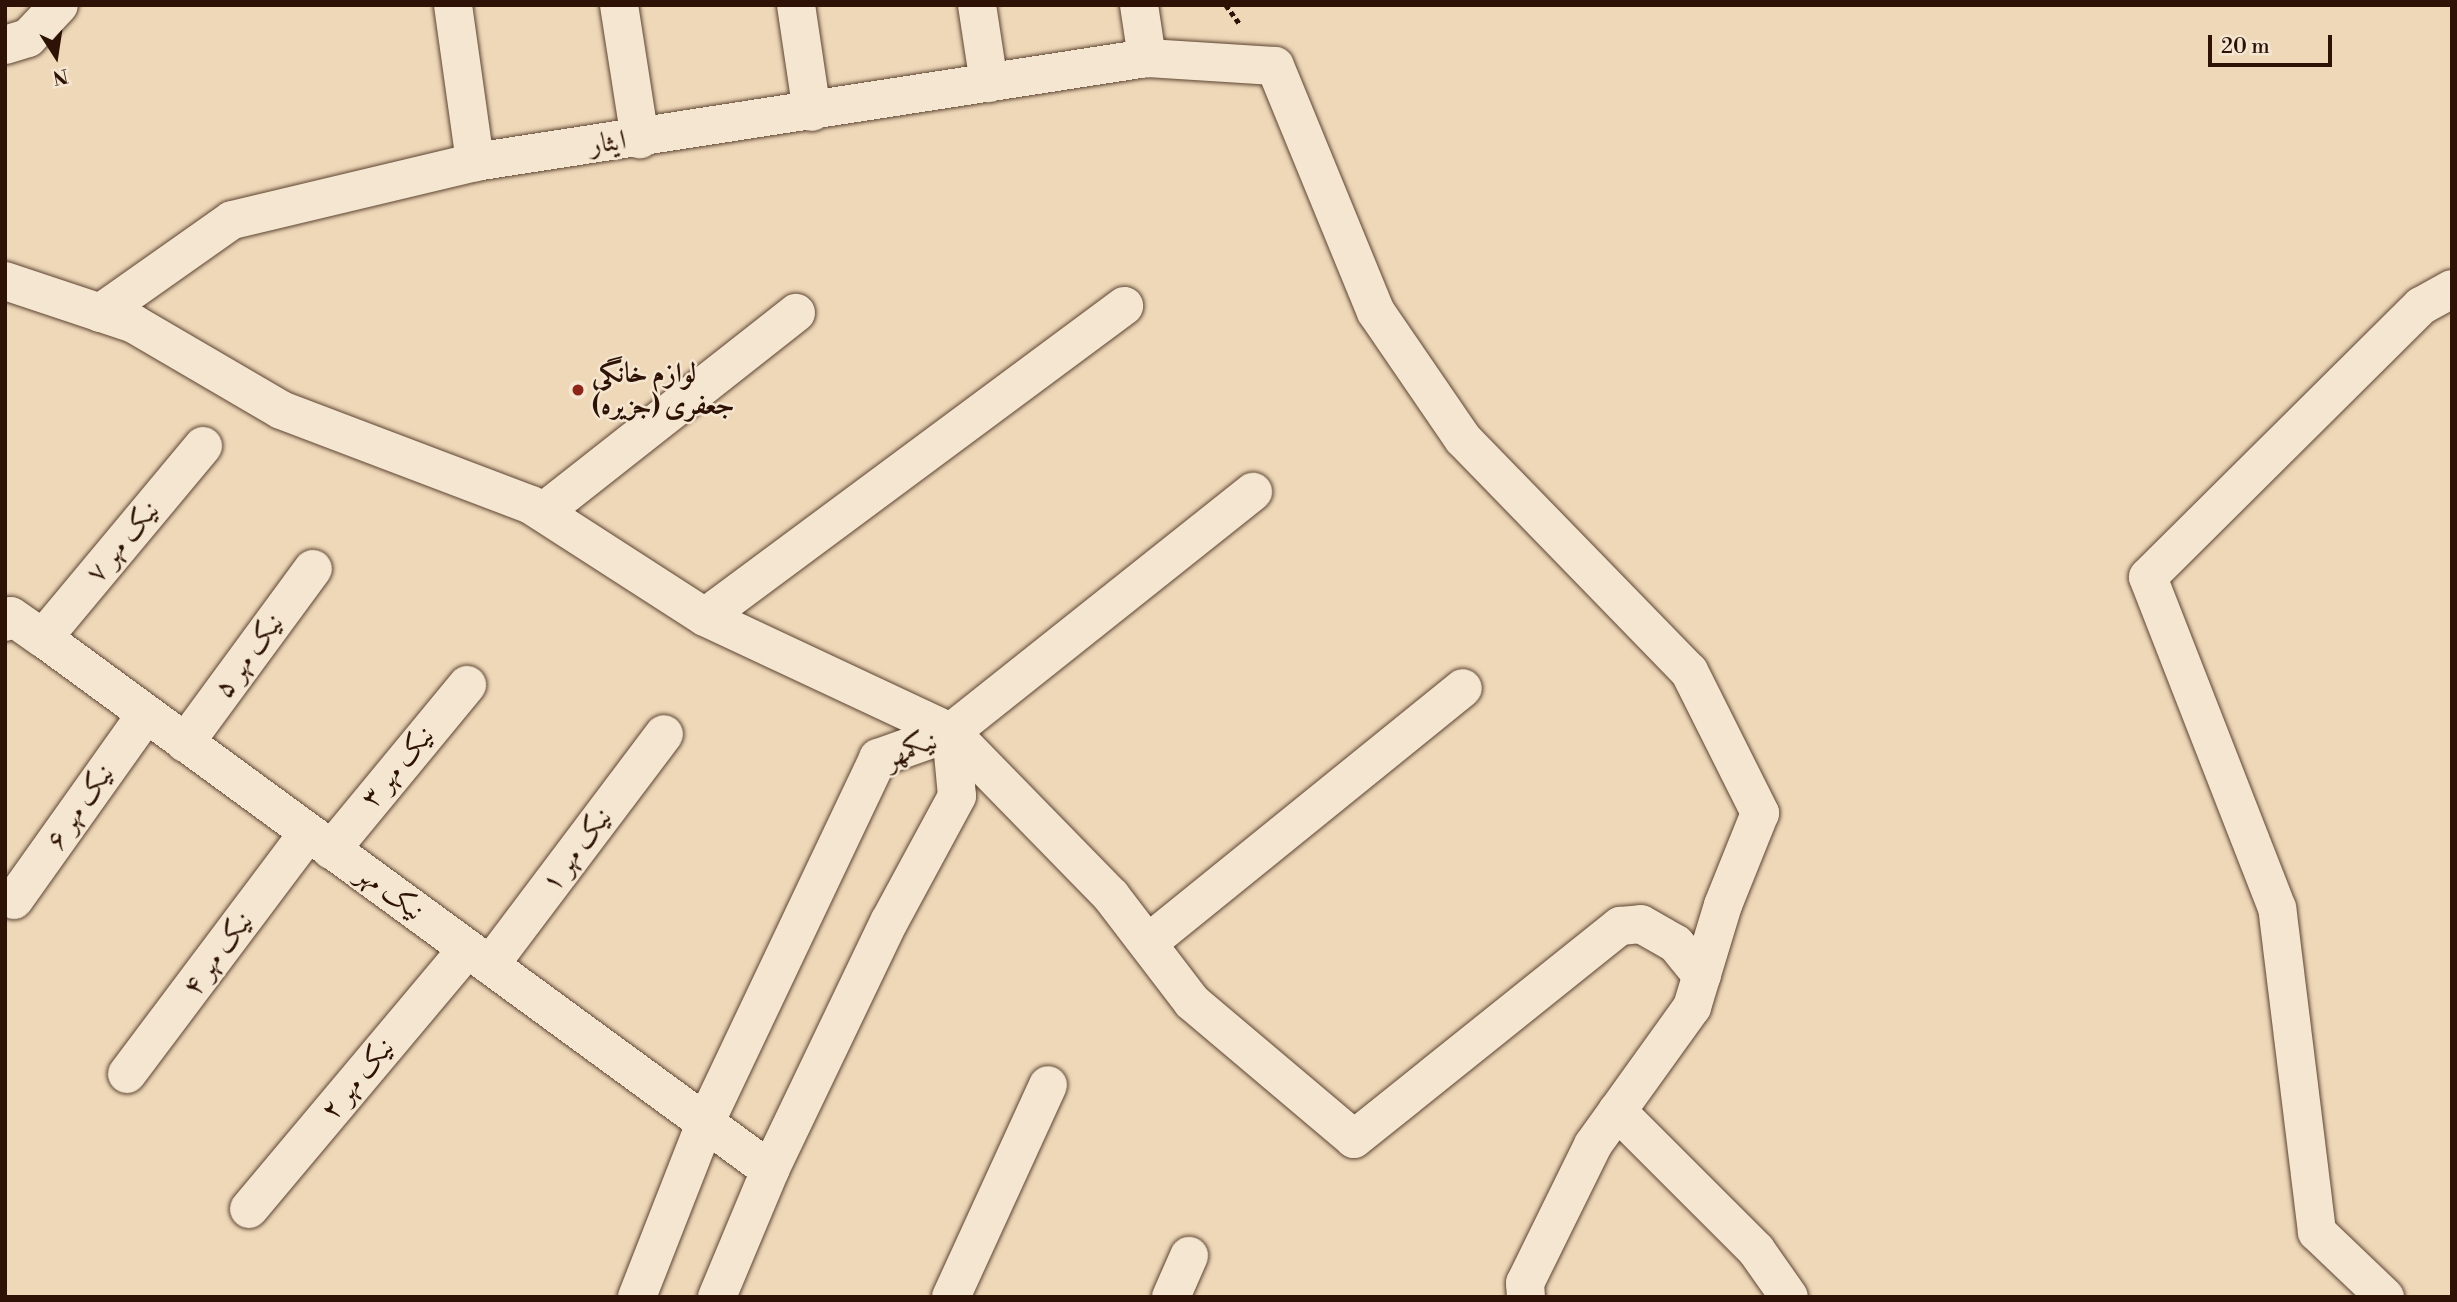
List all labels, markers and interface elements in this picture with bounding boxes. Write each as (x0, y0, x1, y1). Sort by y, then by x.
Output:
north arrow (21, 21, 91, 91)
scale bar (2212, 21, 2336, 65)
text: 20 m (2221, 34, 2270, 60)
text: N (51, 63, 70, 90)
street label: ایثار (588, 124, 628, 162)
place label: لوازم خانگی جعفری (جزیره) (592, 357, 735, 423)
marker: لوازم خانگی جعفری (جزیره) (570, 382, 586, 398)
street label: نیک مهر ۷ (79, 494, 167, 590)
street label: نیک مهر ۵ (207, 607, 291, 705)
street label: نیک مهر ۳ (354, 719, 442, 815)
street label: نیکمهر (879, 724, 943, 776)
street label: نیک مهر ۶ (39, 758, 121, 856)
street label: نیک مهر ۱ (535, 801, 619, 899)
street label: نیک مهر (350, 858, 430, 928)
street label: نیک مهر ۴ (176, 905, 260, 1003)
street label: نیک مهر ۲ (314, 1031, 402, 1127)

